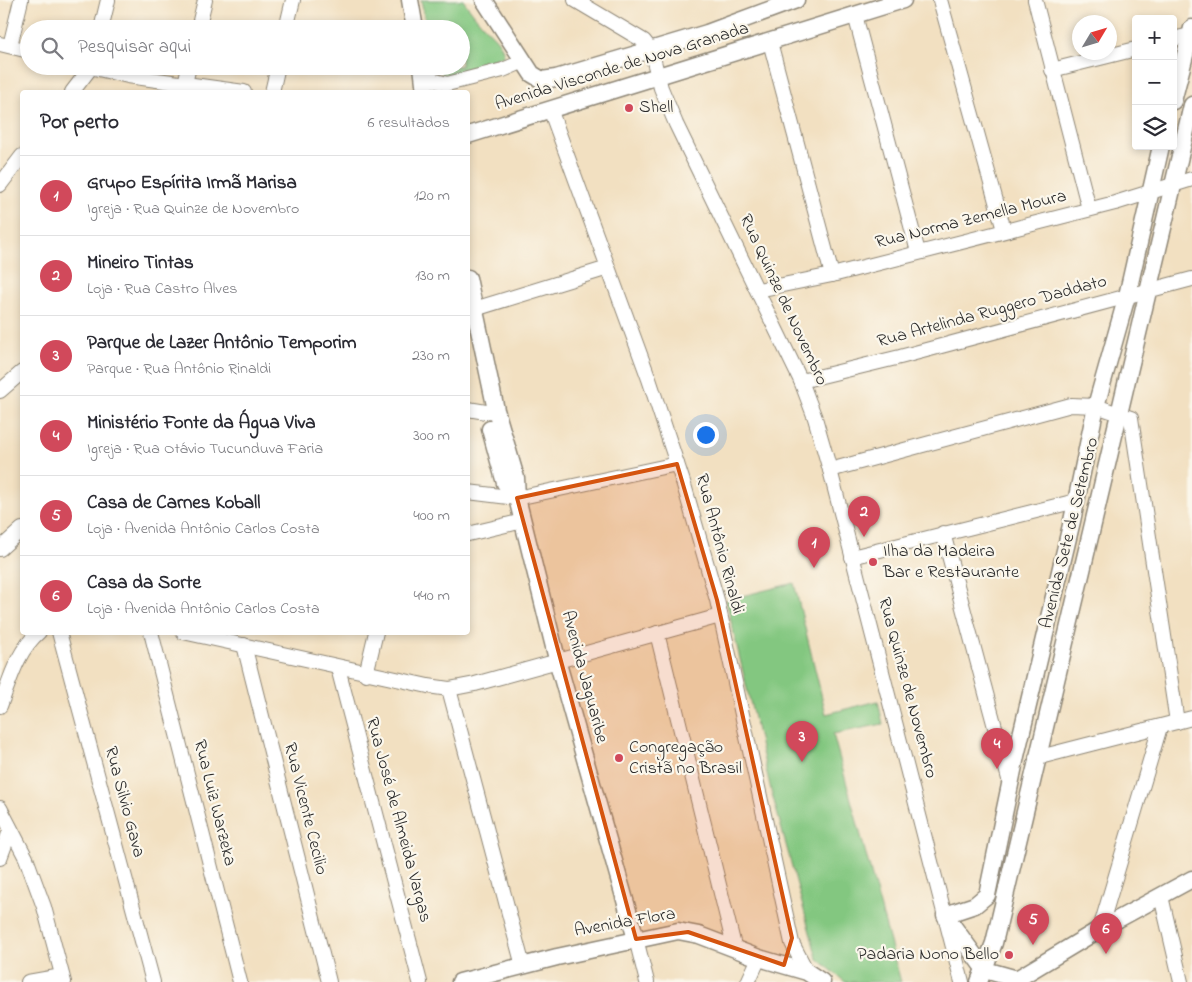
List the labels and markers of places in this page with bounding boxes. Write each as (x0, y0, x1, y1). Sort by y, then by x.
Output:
place label: Shell (639, 95, 673, 121)
marker: Shell (623, 102, 635, 114)
pin: 2 (848, 496, 880, 537)
pin: 1 (798, 527, 830, 568)
place label: Ilha da Madeira Bar e Restaurante (882, 539, 1020, 586)
marker: Ilha da Madeira Bar e Restaurante (867, 556, 879, 568)
pin: 3 (786, 721, 818, 762)
pin: 4 (981, 728, 1013, 769)
place label: Congregação Cristã no Brasil (629, 735, 742, 782)
marker: Congregação Cristã no Brasil (613, 752, 625, 764)
pin: 5 (1017, 904, 1049, 945)
pin: 6 (1090, 913, 1122, 954)
place label: Padaria Nono Bello (857, 942, 999, 968)
marker: Padaria Nono Bello (1003, 949, 1015, 961)

